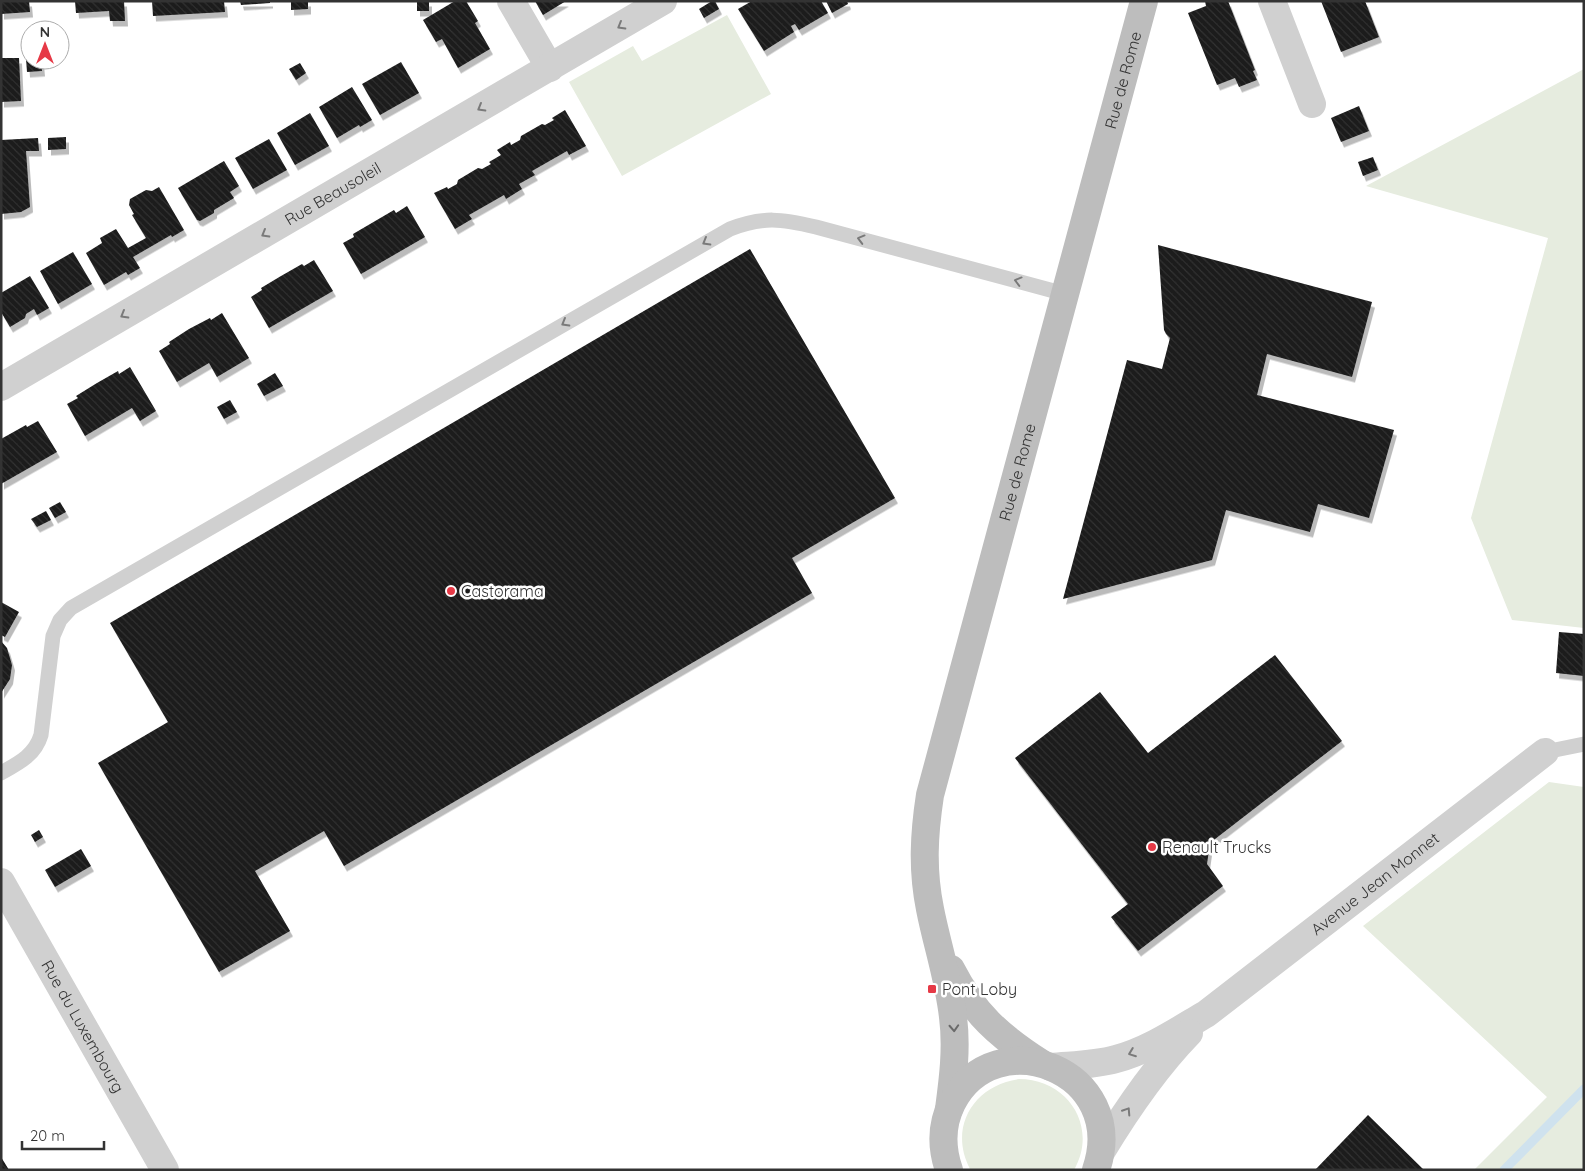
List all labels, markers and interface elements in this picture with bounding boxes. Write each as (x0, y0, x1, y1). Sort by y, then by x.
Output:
one-way arrow (618, 19, 627, 29)
north arrow (20, 20, 70, 70)
text: N (40, 23, 50, 41)
street label: Rue de Rome (1100, 29, 1145, 131)
one-way arrow (477, 102, 486, 112)
street label: Rue Beausoleil (281, 158, 384, 229)
one-way arrow (261, 227, 270, 237)
one-way arrow (857, 234, 866, 245)
one-way arrow (702, 236, 711, 246)
one-way arrow (1014, 276, 1023, 287)
one-way arrow (121, 309, 130, 319)
one-way arrow (562, 317, 571, 327)
street label: Rue de Rome (994, 421, 1040, 523)
place label: Castorama (461, 581, 544, 601)
marker: Castorama (445, 585, 457, 597)
street label: Avenue Jean Monnet (1307, 828, 1443, 939)
place label: Renault Trucks (1162, 837, 1271, 857)
marker: Renault Trucks (1146, 841, 1158, 853)
street label: Rue du Luxembourg (37, 956, 129, 1096)
place label: Pont Loby (942, 979, 1017, 999)
marker: Pont Loby (926, 983, 938, 995)
one-way arrow (948, 1024, 959, 1032)
one-way arrow (1128, 1047, 1137, 1058)
one-way arrow (1120, 1107, 1130, 1116)
scale bar (22, 1118, 105, 1150)
text: 20 m (30, 1126, 65, 1145)

